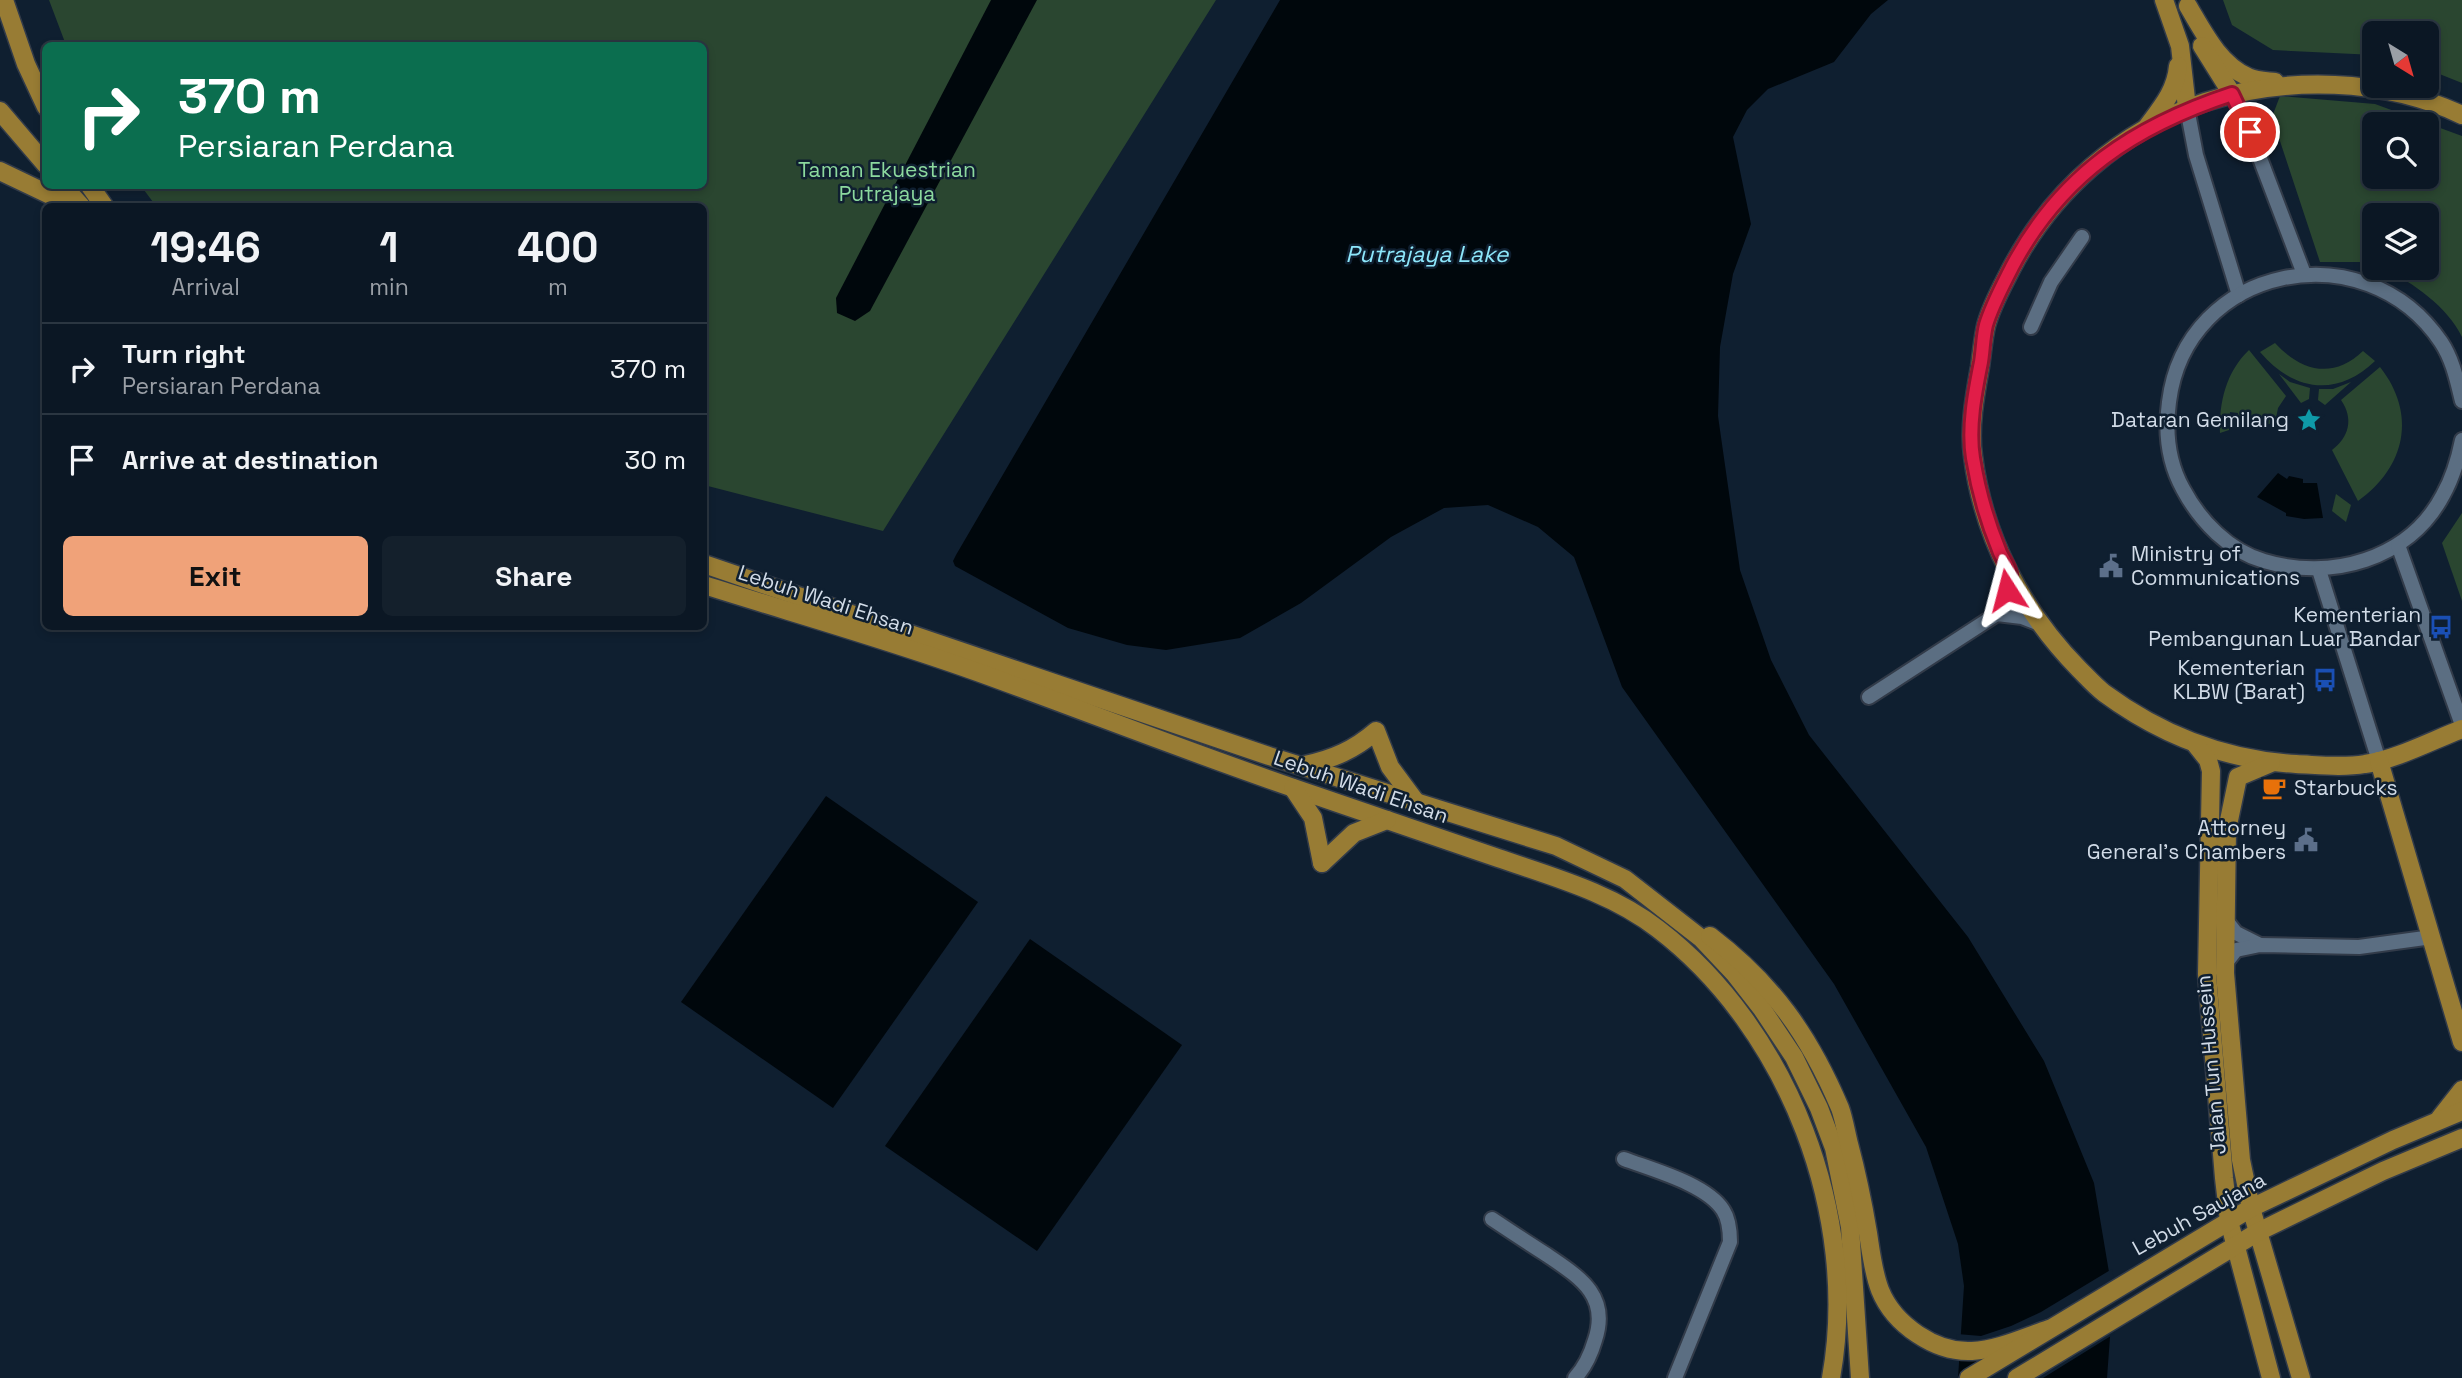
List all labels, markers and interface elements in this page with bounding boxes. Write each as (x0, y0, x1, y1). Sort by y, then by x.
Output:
north arrow (2362, 21, 2440, 98)
map controls (2362, 21, 2439, 280)
text: 370 m (178, 65, 321, 127)
icon: right (63, 70, 154, 161)
pin (2220, 102, 2280, 162)
button: search (2362, 112, 2439, 189)
icon: arrive (2231, 113, 2269, 151)
text: Persiaran Perdana (178, 126, 454, 166)
park label: Taman Ekuestrian Putrajaya (798, 156, 976, 207)
button: layers (2362, 203, 2439, 280)
text: 19:46 (151, 221, 261, 274)
text: 1 (379, 221, 398, 274)
text: 400 (517, 221, 598, 274)
water label: Putrajaya Lake (1346, 239, 1510, 269)
text: Arrival (171, 272, 240, 302)
text: min (369, 272, 409, 302)
text: m (548, 272, 568, 302)
text: Turn right (122, 337, 246, 371)
icon: right (63, 350, 101, 388)
text: 370 m (610, 352, 686, 386)
text: Persiaran Perdana (122, 371, 321, 401)
place label: Dataran Gemilang (2111, 406, 2289, 433)
place icon: Dataran Gemilang (2295, 406, 2323, 434)
icon: arrive (63, 441, 101, 479)
text: Arrive at destination (122, 443, 379, 477)
text: 30 m (625, 443, 686, 477)
button: Exit (63, 536, 368, 616)
button: Share (382, 536, 686, 616)
place label: Ministry of Communications (2131, 540, 2300, 591)
public building icon: Ministry of Communications (2097, 552, 2125, 580)
position arrow (1970, 553, 2044, 627)
street label: Lebuh Wadi Ehsan (735, 558, 917, 641)
place label: Kementerian Pembangunan Luar Bandar (2148, 601, 2421, 652)
bus stop icon: Kementerian Pembangunan Luar Bandar (2427, 613, 2455, 641)
place label: Kementerian KLBW (Barat) (2173, 654, 2305, 705)
bus stop icon: Kementerian KLBW (Barat) (2311, 666, 2339, 694)
street label: Lebuh Wadi Ehsan (1270, 744, 1452, 829)
cafe icon: Starbucks (2260, 774, 2288, 802)
place label: Starbucks (2294, 774, 2398, 801)
place label: Attorney General’s Chambers (2087, 814, 2286, 865)
public building icon: Attorney General’s Chambers (2292, 826, 2320, 854)
street label: Jalan Tun Hussein (2189, 974, 2232, 1156)
street label: Lebuh Saujana (2127, 1166, 2270, 1261)

